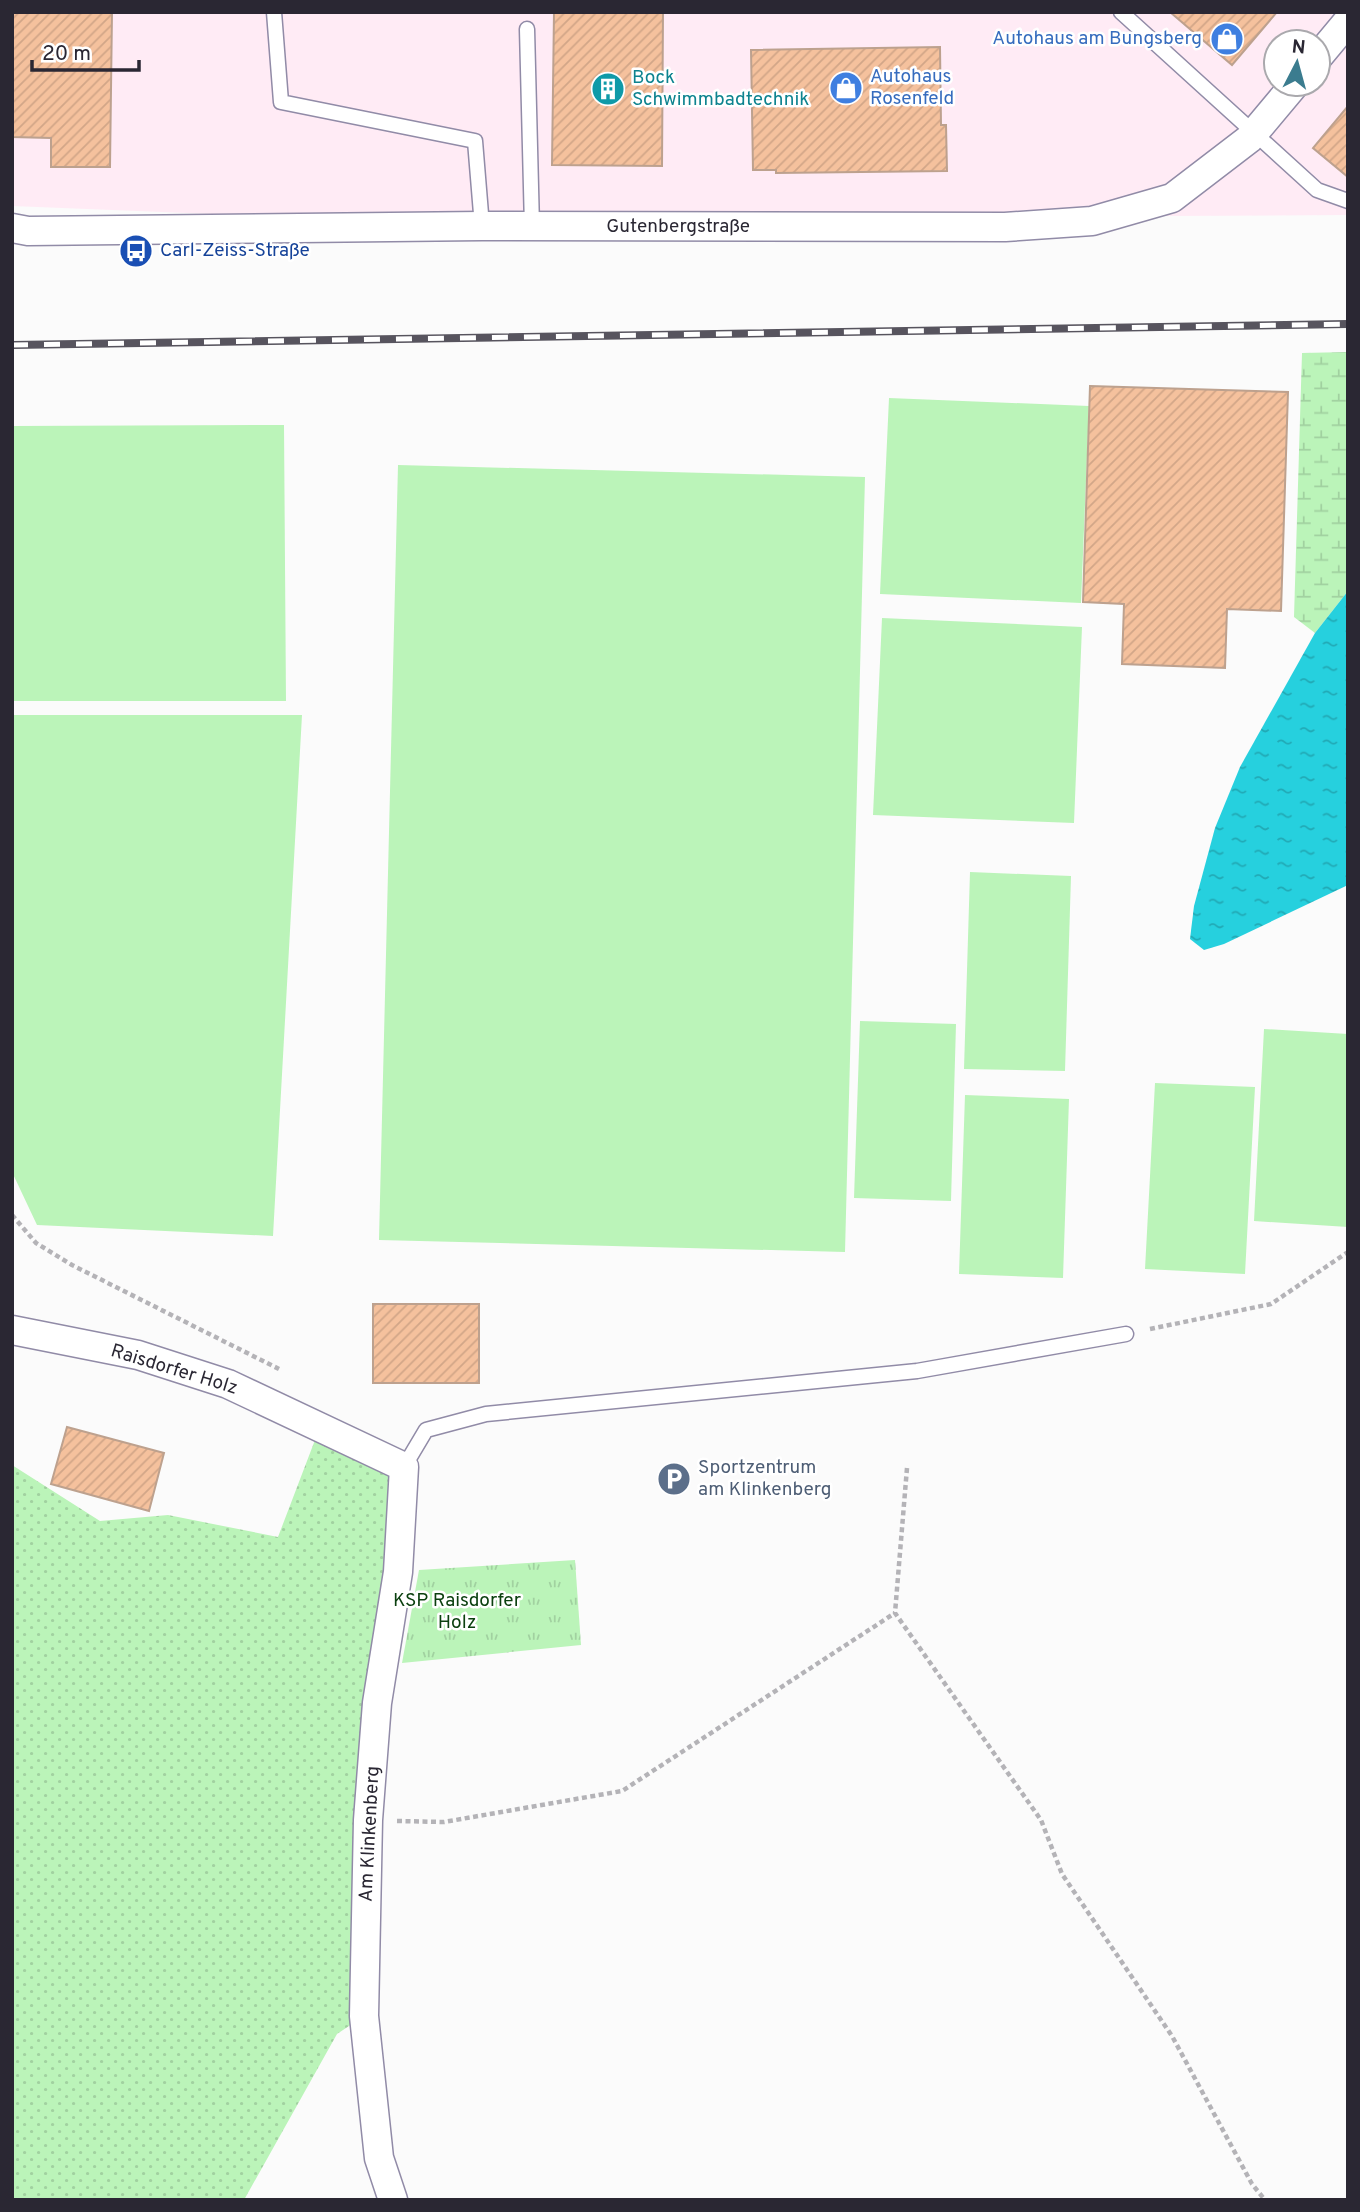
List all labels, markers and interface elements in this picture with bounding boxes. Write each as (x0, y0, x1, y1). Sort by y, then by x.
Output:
shop icon: Autohaus am Bungsberg (1208, 20, 1246, 58)
place label: Autohaus am Bungsberg (992, 27, 1202, 51)
scale bar (32, 28, 138, 72)
north arrow (1262, 28, 1332, 98)
text: N (1291, 35, 1307, 61)
text: 20 m (42, 41, 91, 68)
place label: Autohaus Rosenfeld (870, 65, 954, 111)
place label: Bock Schwimmbadtechnik (632, 66, 809, 112)
shop icon: Autohaus Rosenfeld (827, 69, 865, 107)
building icon: Bock Schwimmbadtechnik (589, 70, 627, 108)
street label: Gutenbergstraße (606, 215, 750, 239)
bus stop icon: Carl-Zeiss-Straße (117, 232, 155, 270)
place label: Carl-Zeiss-Straße (160, 239, 310, 263)
street label: Raisdorfer Holz (108, 1339, 240, 1401)
place label: Sportzentrum am Klinkenberg (698, 1456, 831, 1502)
parking icon: Sportzentrum am Klinkenberg (655, 1460, 693, 1498)
park label: KSP Raisdorfer Holz (393, 1589, 522, 1635)
street label: Am Klinkenberg (354, 1765, 386, 1903)

